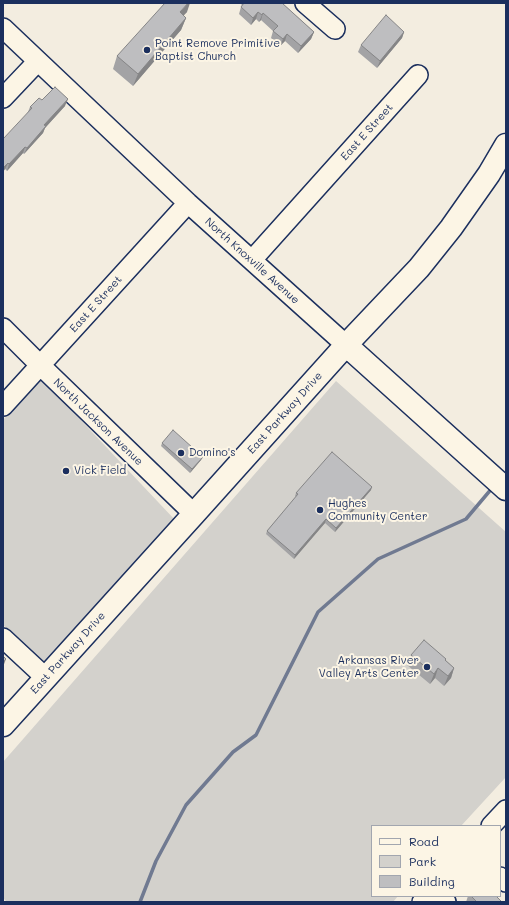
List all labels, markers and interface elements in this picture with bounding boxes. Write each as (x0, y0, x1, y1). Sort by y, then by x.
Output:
place label: Point Remove Primitive Baptist Church (155, 37, 280, 63)
marker: Point Remove Primitive Baptist Church (142, 45, 152, 55)
street label: East E Street (338, 101, 396, 163)
street label: North Knoxville Avenue (202, 215, 302, 307)
street label: East E Street (67, 273, 125, 335)
street label: East Parkway Drive (245, 369, 325, 457)
street label: North Jackson Avenue (50, 376, 146, 468)
place label: Domino's (189, 446, 236, 460)
marker: Domino's (176, 448, 186, 458)
place label: Vick Field (74, 464, 126, 478)
marker: Vick Field (61, 466, 71, 476)
place label: Hughes Community Center (328, 497, 427, 523)
marker: Hughes Community Center (315, 505, 325, 515)
street label: East Parkway Drive (28, 609, 108, 697)
place label: Arkansas River Valley Arts Center (319, 654, 419, 680)
marker: Arkansas River Valley Arts Center (422, 662, 432, 672)
legend (371, 825, 501, 897)
text: Road (409, 833, 439, 849)
text: Park (409, 853, 436, 869)
text: Building (409, 873, 455, 889)

